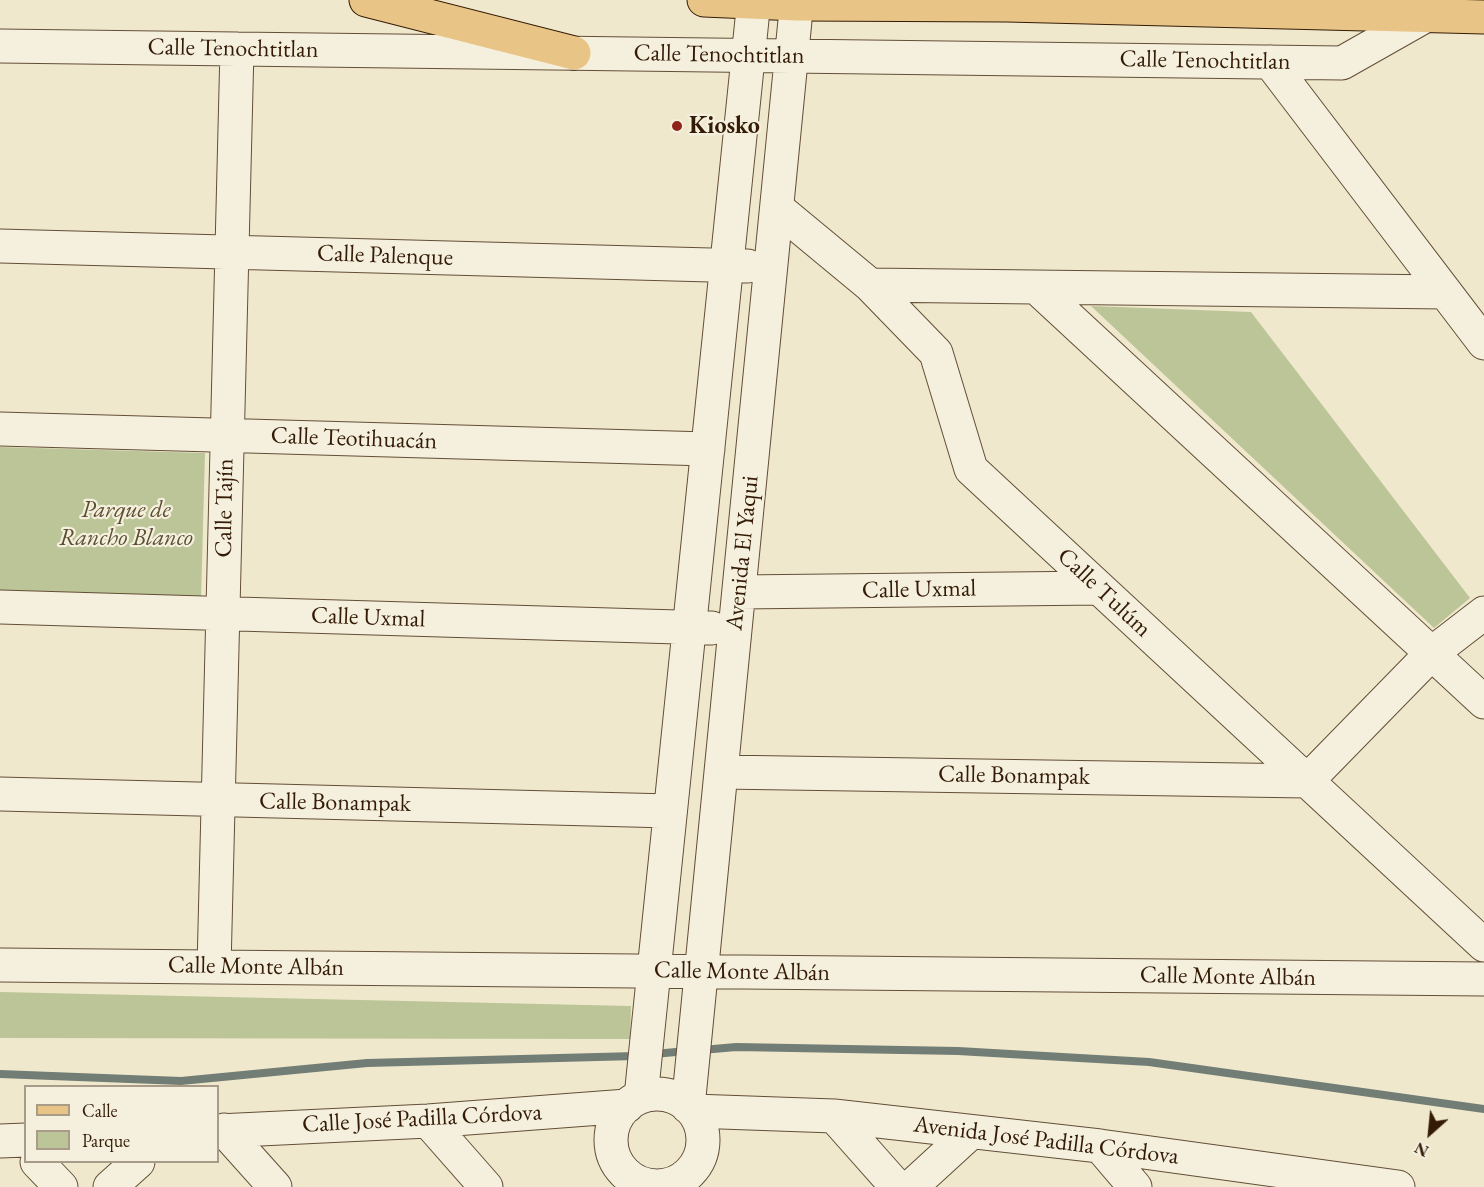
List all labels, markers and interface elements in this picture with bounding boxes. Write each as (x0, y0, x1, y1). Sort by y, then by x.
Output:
street label: Calle Tenochtitlan (147, 33, 319, 65)
street label: Calle Tenochtitlan (633, 39, 805, 71)
street label: Calle Tenochtitlan (1119, 45, 1291, 77)
place label: Kiosko (689, 112, 760, 140)
marker: Kiosko (670, 119, 684, 133)
street label: Calle Palenque (316, 239, 454, 273)
street label: Calle Teotihuacán (270, 422, 438, 456)
street label: Calle Tajín (210, 458, 240, 558)
street label: Avenida El Yaqui (721, 474, 765, 632)
park label: Parque de Rancho Blanco (59, 496, 193, 552)
street label: Calle Tulúm (1051, 542, 1157, 644)
street label: Calle Uxmal (862, 575, 976, 605)
street label: Calle Uxmal (310, 602, 426, 634)
street label: Calle Bonampak (938, 760, 1090, 792)
street label: Calle Bonampak (259, 787, 411, 819)
street label: Calle Monte Albán (168, 951, 344, 983)
street label: Calle Monte Albán (654, 956, 830, 988)
street label: Calle Monte Albán (1140, 961, 1316, 993)
legend (24, 1085, 219, 1163)
street label: Calle José Padilla Córdova (301, 1098, 543, 1140)
text: Calle (82, 1099, 118, 1122)
north arrow (1400, 1103, 1460, 1163)
street label: Avenida José Padilla Córdova (912, 1110, 1180, 1172)
text: Parque (82, 1129, 130, 1152)
text: N (1411, 1137, 1432, 1162)

